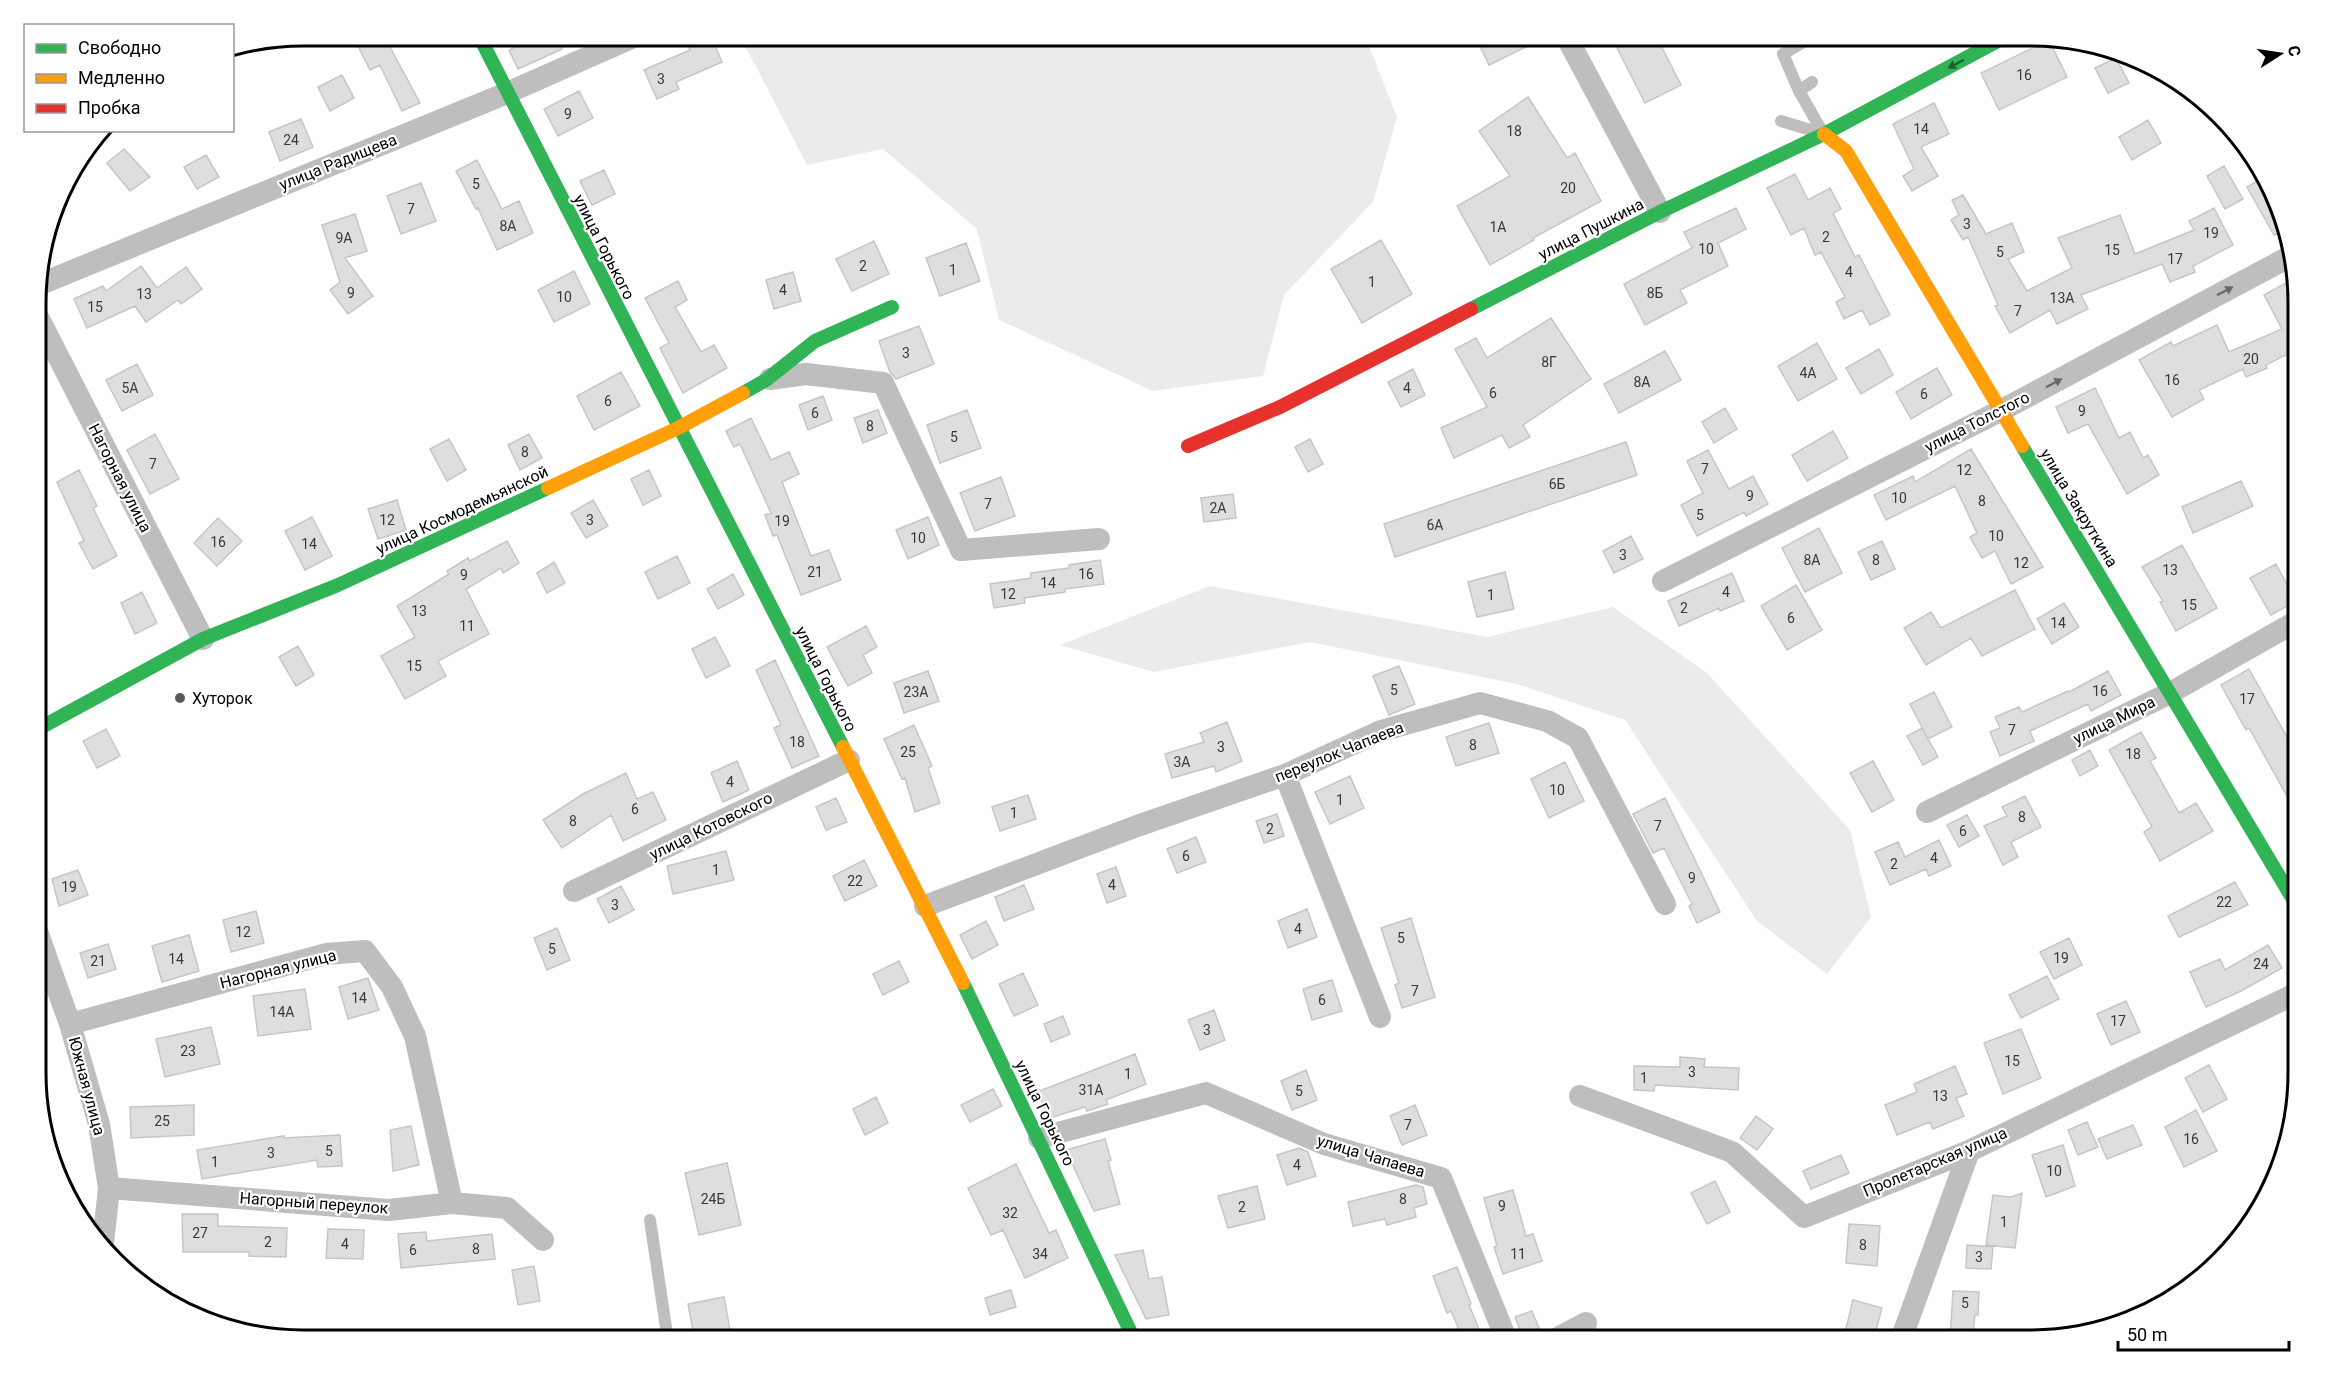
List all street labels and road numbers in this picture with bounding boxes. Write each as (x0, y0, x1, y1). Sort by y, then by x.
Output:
street label: улица Радищева (276, 130, 400, 194)
street label: улица Горького (569, 191, 639, 303)
street label: улица Пушкина (1535, 194, 1647, 264)
street label: улица Толстого (1921, 387, 2033, 457)
street label: Нагорная улица (84, 420, 156, 536)
street label: улица Закруткина (2036, 445, 2122, 571)
street label: улица Космодемьянской (373, 462, 551, 558)
street label: улица Горького (791, 623, 861, 735)
street label: улица Мира (2070, 692, 2158, 748)
street label: переулок Чапаева (1272, 717, 1406, 787)
street label: улица Котовского (647, 788, 775, 864)
street label: Нагорная улица (218, 945, 338, 993)
street label: Южная улица (65, 1035, 109, 1137)
street label: улица Горького (1011, 1057, 1079, 1169)
street label: Пролетарская улица (1860, 1123, 2010, 1201)
street label: улица Чапаева (1315, 1131, 1427, 1181)
street label: Нагорный переулок (239, 1188, 389, 1218)

